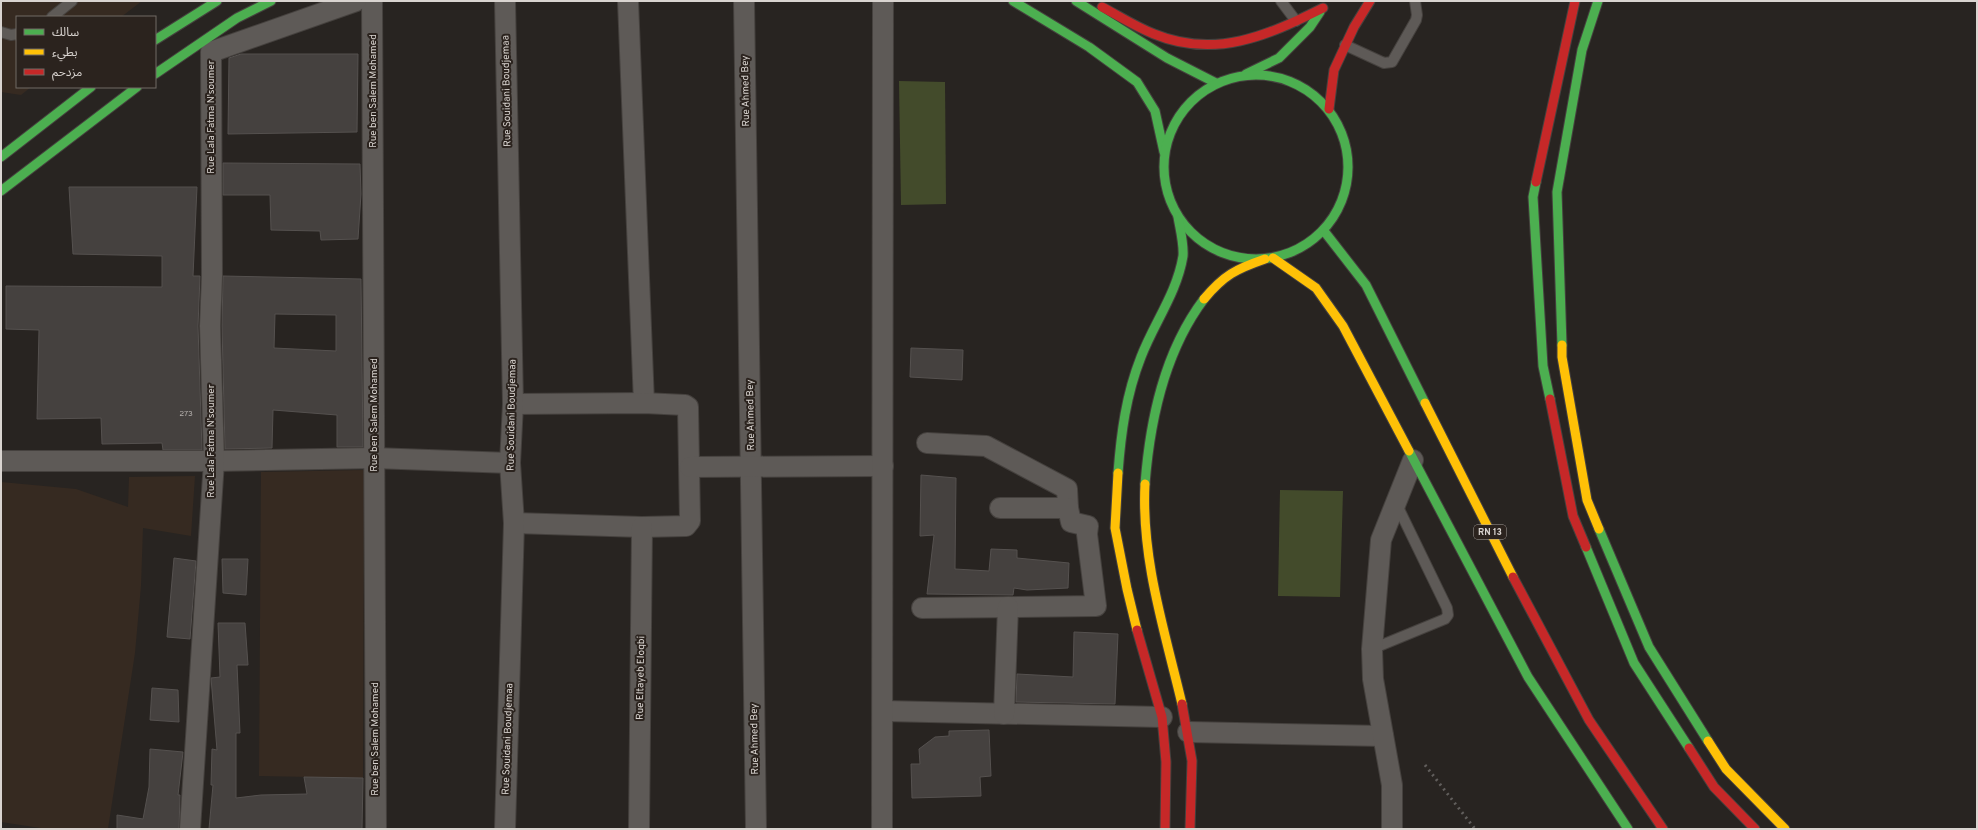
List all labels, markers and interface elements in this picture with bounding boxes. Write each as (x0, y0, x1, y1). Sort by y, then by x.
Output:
legend (16, 16, 156, 88)
text: سالك (52, 25, 79, 41)
street label: Rue ben Salem Mohamed (367, 34, 380, 148)
street label: Rue Souidani Boudjemaa (500, 35, 514, 147)
text: بطيء (52, 45, 78, 62)
street label: Rue Ahmed Bey (739, 55, 753, 127)
street label: Rue Lala Fatma N'soumer (205, 60, 218, 174)
text: مزدحم (52, 65, 82, 81)
street label: Rue ben Salem Mohamed (368, 358, 381, 472)
street label: Rue Souidani Boudjemaa (505, 359, 519, 471)
street label: Rue Ahmed Bey (744, 379, 758, 451)
street label: Rue Lala Fatma N'soumer (205, 384, 218, 498)
house number: 273 (179, 409, 193, 419)
road number: RN 13 (1474, 525, 1506, 539)
street label: Rue Eltayeb Eloqbi (634, 636, 648, 720)
street label: Rue ben Salem Mohamed (369, 682, 382, 796)
street label: Rue Souidani Boudjemaa (500, 683, 516, 795)
street label: Rue Ahmed Bey (748, 703, 762, 775)

